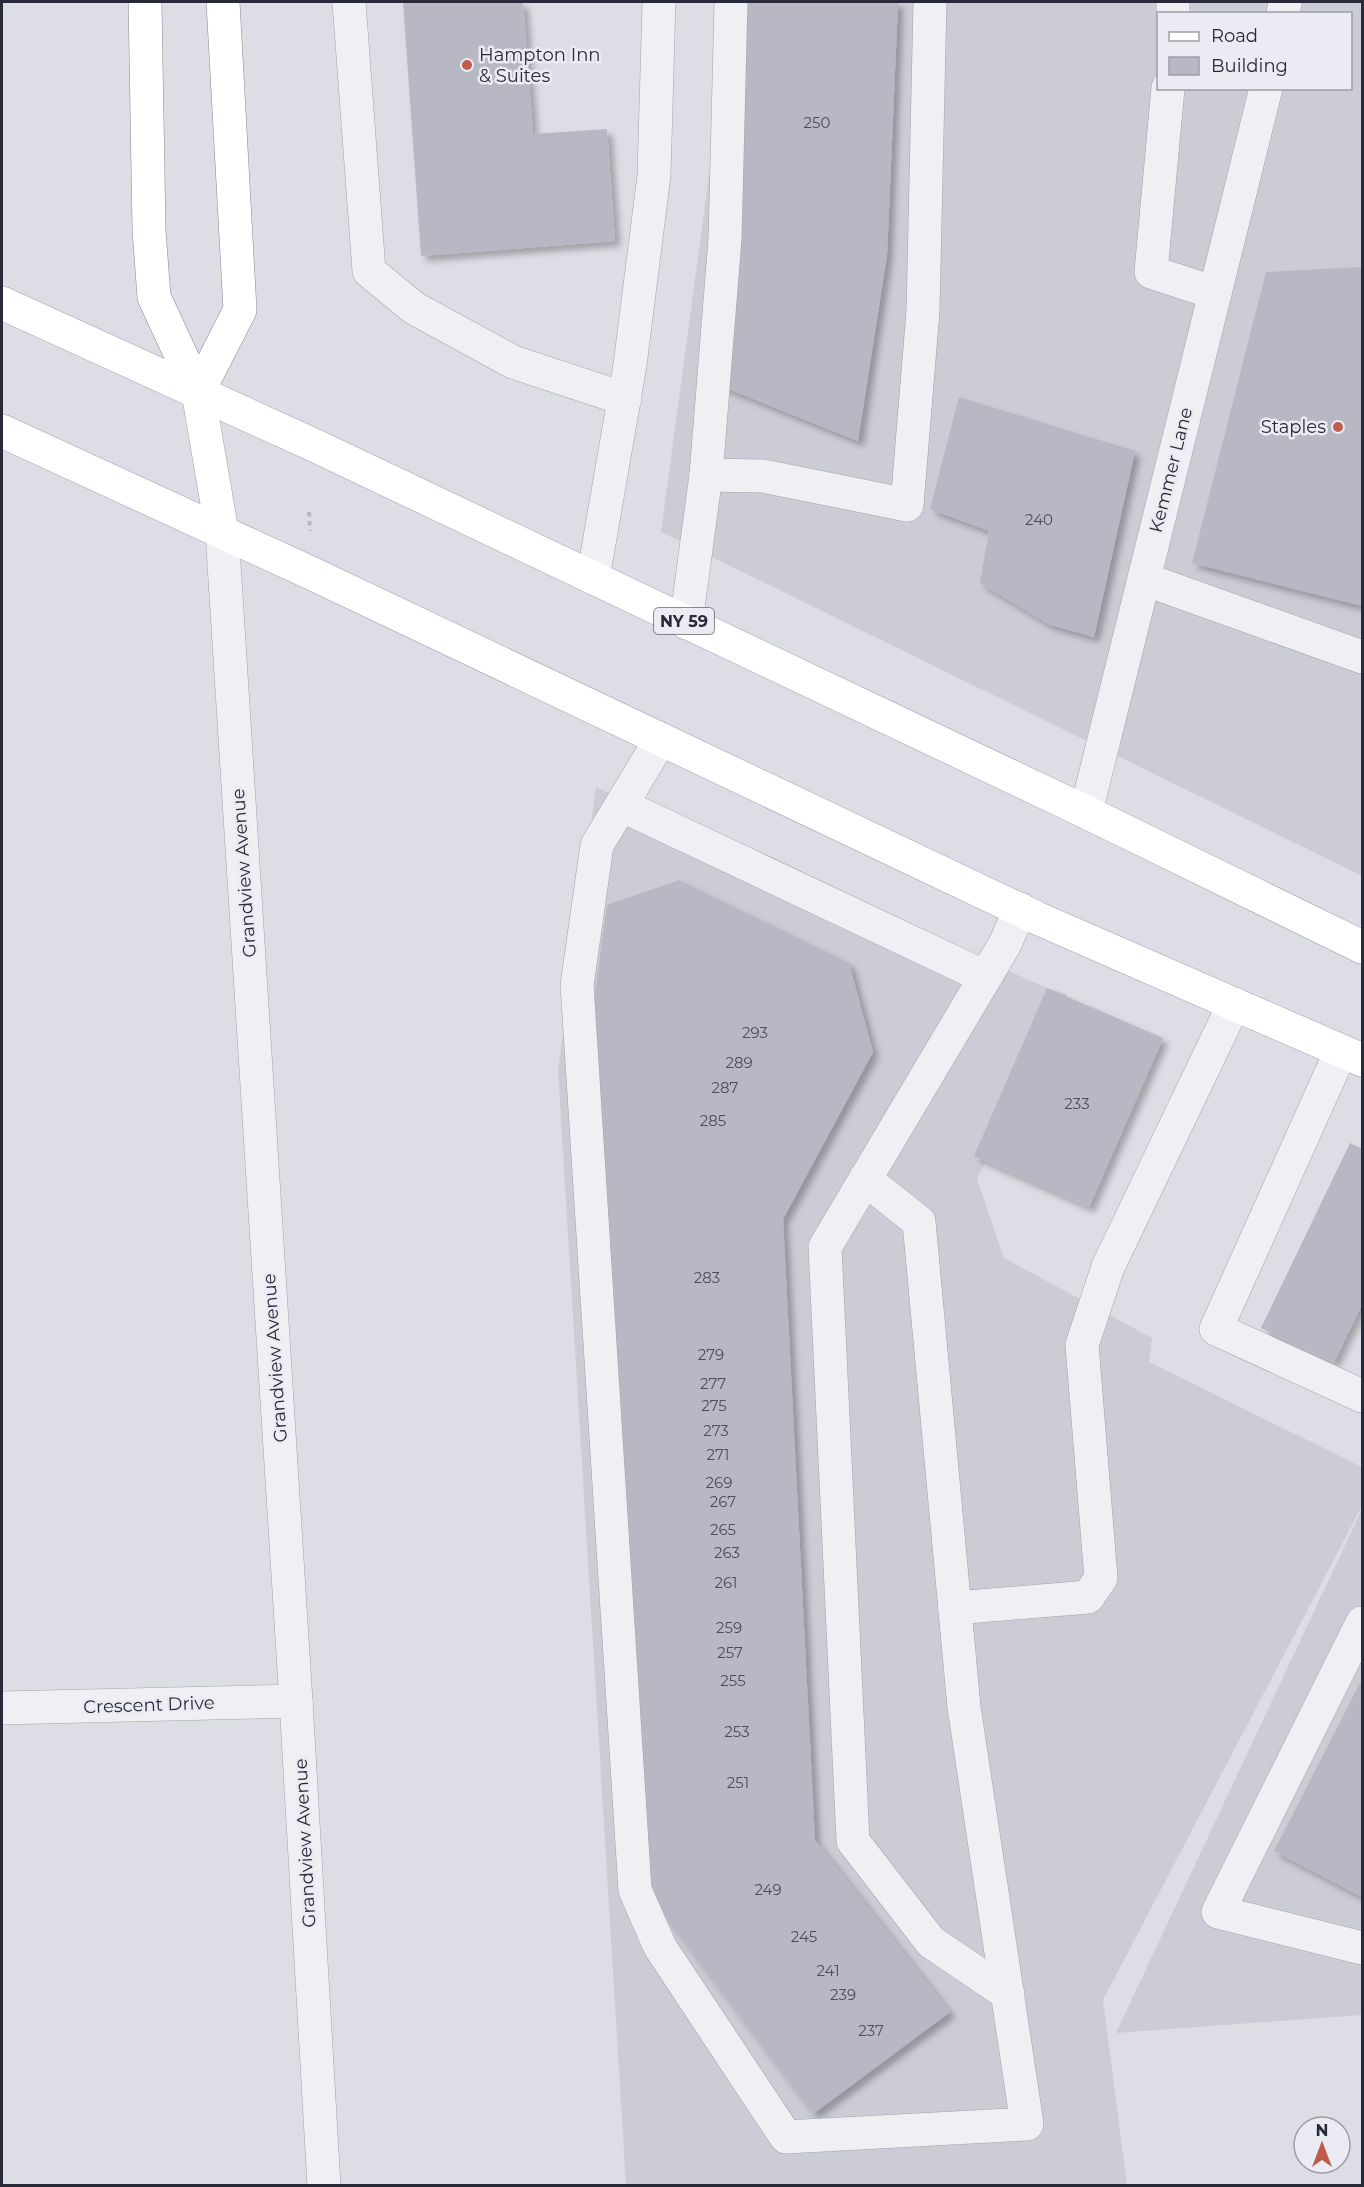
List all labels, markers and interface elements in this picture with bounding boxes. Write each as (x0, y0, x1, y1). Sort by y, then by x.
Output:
legend (1157, 12, 1352, 90)
text: Road (1211, 25, 1258, 47)
place label: Hampton Inn & Suites (479, 44, 600, 87)
text: Building (1211, 55, 1288, 77)
marker: Hampton Inn & Suites (460, 58, 474, 72)
house number: 250 (804, 113, 831, 132)
street label: Kemmer Lane (1145, 405, 1197, 535)
place label: Staples (1261, 416, 1326, 438)
marker: Staples (1331, 420, 1345, 434)
house number: 240 (1025, 510, 1053, 529)
road number: NY 59 (654, 608, 714, 634)
street label: Grandview Avenue (227, 788, 261, 958)
house number: 293 (742, 1023, 768, 1042)
house number: 289 (725, 1053, 753, 1072)
house number: 287 (712, 1078, 739, 1097)
house number: 233 (1064, 1094, 1090, 1113)
house number: 285 (700, 1111, 726, 1130)
house number: 283 (694, 1268, 720, 1287)
street label: Grandview Avenue (258, 1273, 292, 1443)
house number: 279 (698, 1345, 724, 1364)
house number: 277 (700, 1374, 726, 1393)
house number: 275 (701, 1396, 727, 1415)
house number: 273 (703, 1421, 729, 1440)
house number: 271 (707, 1445, 729, 1464)
house number: 269 (706, 1473, 732, 1492)
house number: 267 (710, 1492, 736, 1511)
house number: 265 (710, 1520, 736, 1539)
house number: 263 (714, 1543, 740, 1562)
house number: 261 (714, 1573, 738, 1592)
house number: 259 (716, 1618, 742, 1637)
house number: 257 (717, 1643, 743, 1662)
house number: 255 (720, 1671, 746, 1690)
street label: Crescent Drive (83, 1692, 215, 1718)
house number: 253 (724, 1722, 750, 1741)
street label: Grandview Avenue (290, 1758, 320, 1928)
house number: 251 (727, 1773, 749, 1792)
house number: 249 (754, 1880, 782, 1899)
house number: 245 (791, 1927, 817, 1946)
house number: 241 (816, 1961, 840, 1980)
house number: 239 (830, 1985, 856, 2004)
house number: 237 (858, 2021, 884, 2040)
north arrow (1292, 2115, 1352, 2175)
text: N (1316, 2121, 1328, 2140)

